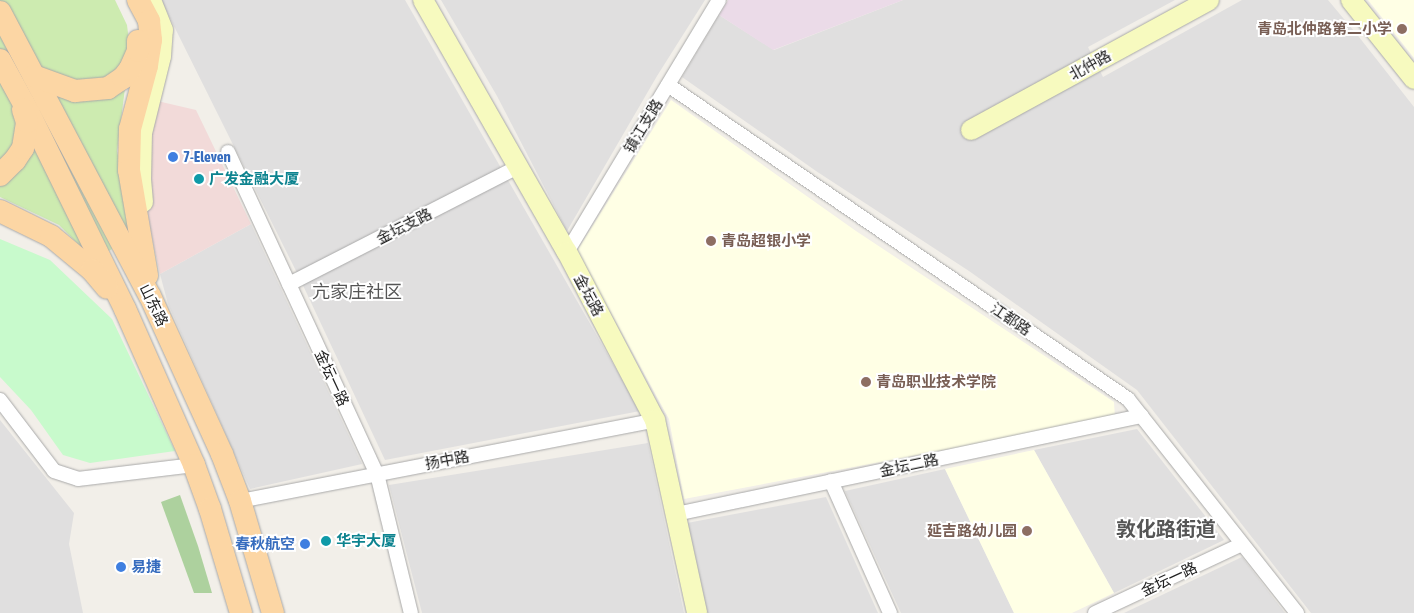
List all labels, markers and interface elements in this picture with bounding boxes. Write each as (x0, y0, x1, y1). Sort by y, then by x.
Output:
place label: 青岛北仲路第二小学 (1257, 20, 1392, 38)
marker: 青岛北仲路第二小学 (1396, 23, 1408, 35)
street label: 北仲路 (1066, 46, 1114, 84)
street label: 镇江支路 (620, 96, 666, 156)
place label: 7-Eleven (183, 148, 231, 166)
marker: 7-Eleven (167, 151, 179, 163)
place label: 广发金融大厦 (209, 170, 299, 188)
marker: 广发金融大厦 (193, 173, 205, 185)
street label: 金坛支路 (373, 204, 435, 248)
place label: 青岛超银小学 (721, 232, 811, 250)
marker: 青岛超银小学 (705, 235, 717, 247)
street label: 金坛路 (570, 271, 608, 319)
street label: 山东路 (136, 281, 172, 329)
district label: 亢家庄社区 (312, 281, 402, 303)
street label: 江都路 (987, 299, 1035, 339)
street label: 金坛一路 (311, 347, 353, 409)
place label: 青岛职业技术学院 (876, 373, 996, 391)
marker: 青岛职业技术学院 (860, 376, 872, 388)
street label: 扬中路 (423, 447, 471, 473)
street label: 金坛二路 (878, 450, 940, 480)
district label: 敦化路街道 (1116, 516, 1216, 540)
place label: 延吉路幼儿园 (927, 522, 1017, 540)
marker: 延吉路幼儿园 (1021, 525, 1033, 537)
place label: 华宇大厦 (336, 532, 396, 550)
place label: 春秋航空 (235, 535, 295, 553)
marker: 华宇大厦 (320, 535, 332, 547)
marker: 春秋航空 (299, 538, 311, 550)
place label: 易捷 (131, 558, 161, 576)
street label: 金坛一路 (1138, 558, 1200, 600)
marker: 易捷 (115, 561, 127, 573)

